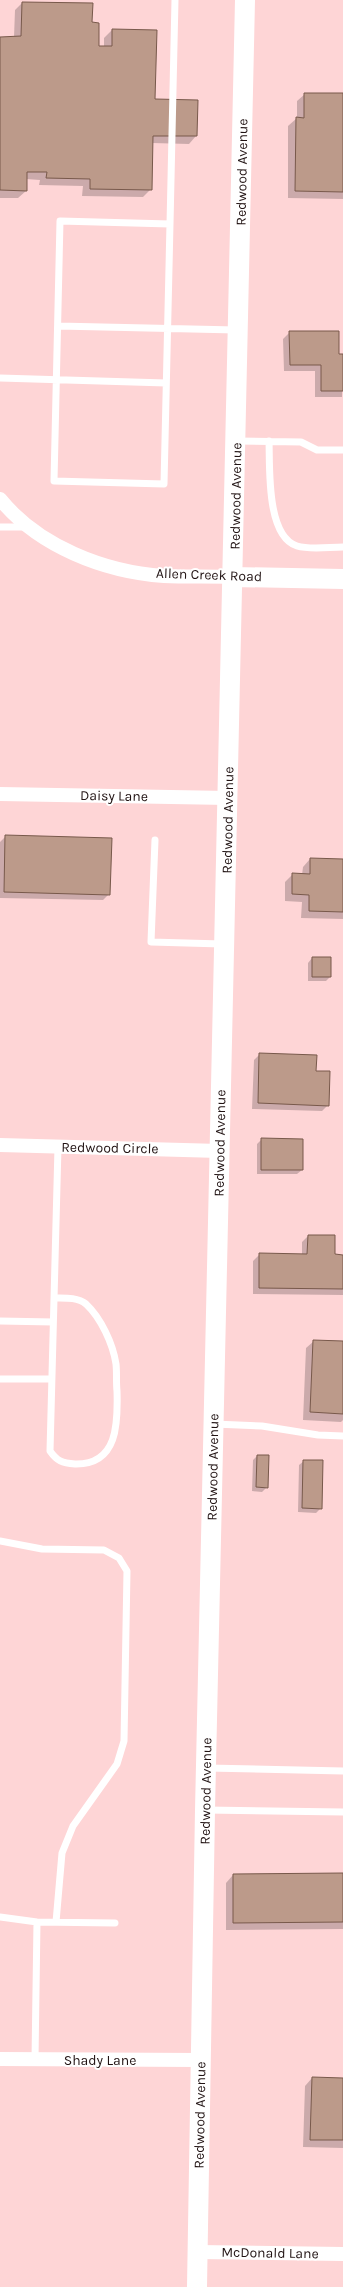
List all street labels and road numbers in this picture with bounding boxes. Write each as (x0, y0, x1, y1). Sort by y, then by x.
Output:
street label: Redwood Avenue (233, 118, 251, 226)
street label: Redwood Avenue (227, 442, 245, 550)
street label: Allen Creek Road (156, 565, 262, 585)
street label: Redwood Avenue (219, 766, 237, 874)
street label: Daisy Lane (80, 787, 148, 805)
street label: Redwood Avenue (211, 1089, 229, 1197)
street label: Redwood Circle (61, 1139, 159, 1157)
street label: Redwood Avenue (204, 1413, 222, 1521)
street label: Redwood Avenue (197, 1737, 215, 1845)
street label: Shady Lane (64, 2052, 136, 2069)
street label: Redwood Avenue (191, 2061, 209, 2169)
street label: McDonald Lane (221, 2244, 319, 2262)

